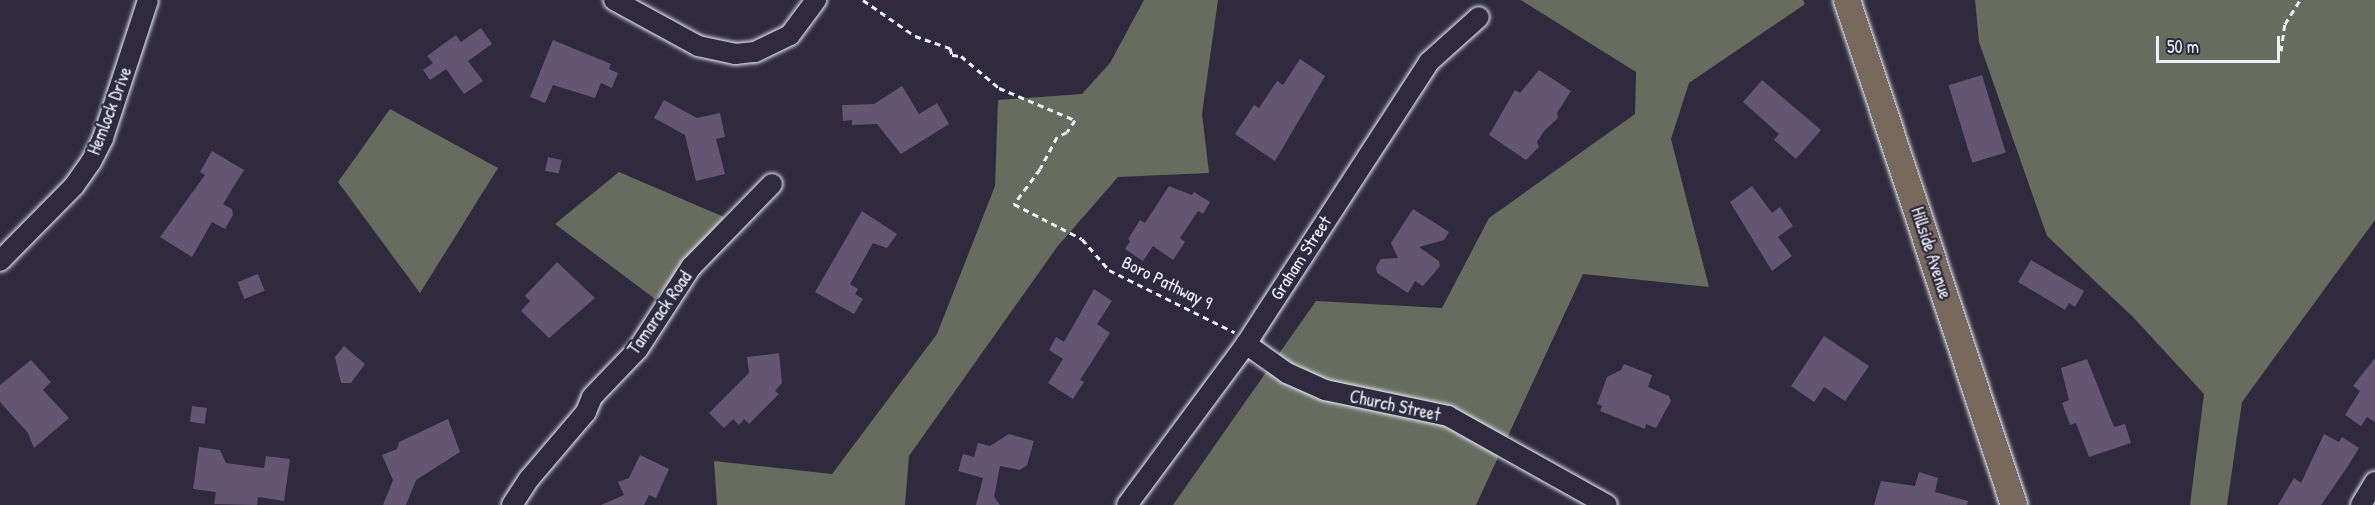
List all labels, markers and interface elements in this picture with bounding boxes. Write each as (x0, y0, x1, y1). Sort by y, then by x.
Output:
scale bar (2159, 24, 2284, 62)
text: 50 m (2167, 34, 2199, 59)
street label: Hemlock Drive (83, 64, 137, 158)
street label: Hillside Avenue (1906, 204, 1956, 302)
street label: Graham Street (1266, 212, 1336, 304)
street label: Boro Pathway 9 (1118, 252, 1216, 314)
street label: Tamarack Road (623, 267, 697, 359)
street label: Church Street (1348, 386, 1442, 426)

